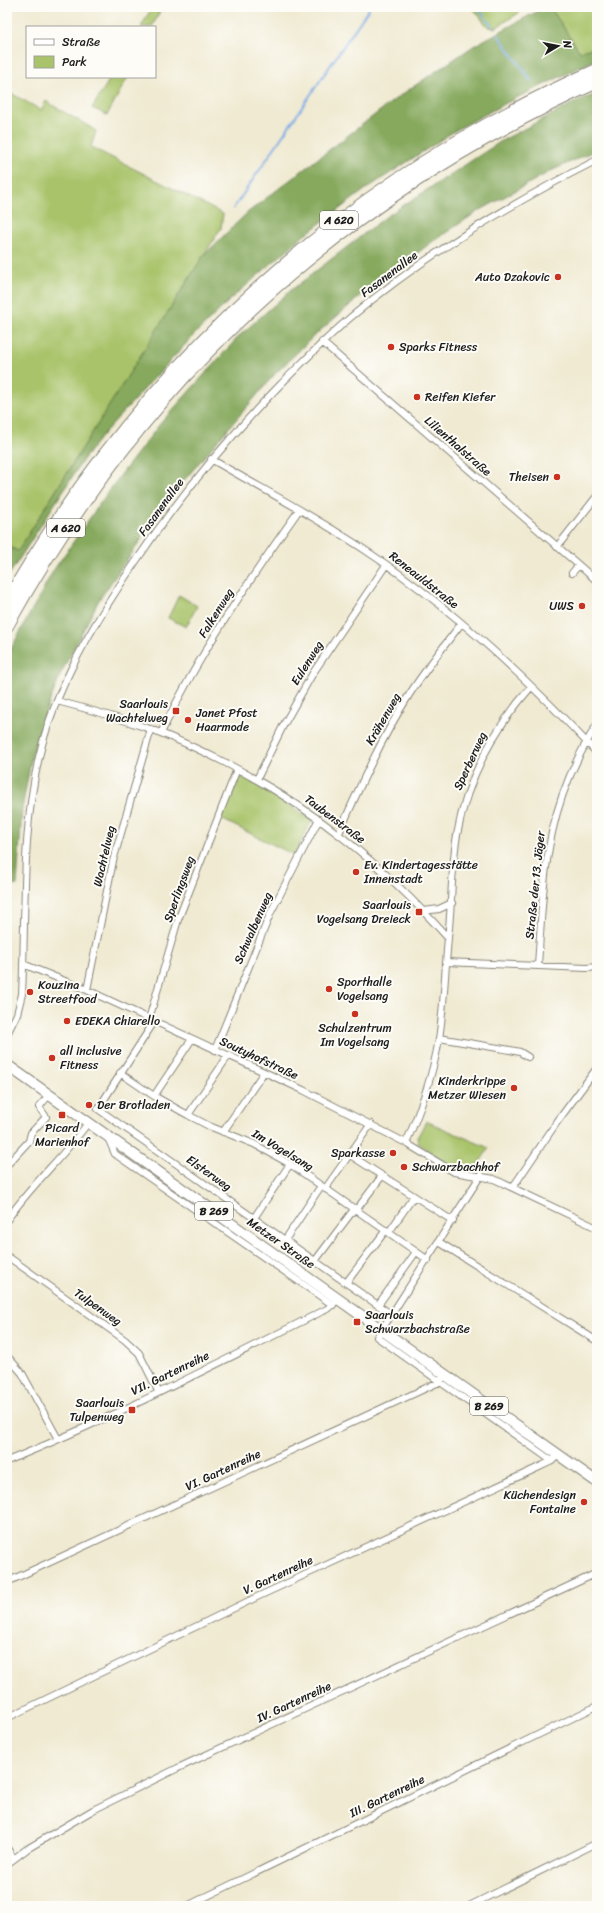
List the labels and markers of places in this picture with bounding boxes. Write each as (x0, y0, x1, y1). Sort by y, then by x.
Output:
place label: Auto Dzakovic (474, 266, 550, 288)
marker: Auto Dzakovic (553, 272, 563, 282)
place label: Sparks Fitness (399, 336, 478, 358)
marker: Sparks Fitness (386, 342, 396, 352)
place label: Reifen Kiefer (425, 386, 496, 408)
marker: Reifen Kiefer (412, 392, 422, 402)
place label: Theisen (509, 466, 549, 488)
marker: Theisen (552, 472, 562, 482)
place label: UWS (549, 595, 574, 617)
marker: UWS (577, 601, 587, 611)
place label: Saarlouis Wachtelweg (106, 693, 168, 729)
place label: Janet Pfost Haarmode (195, 702, 258, 738)
marker: Saarlouis Wachtelweg (171, 706, 181, 716)
marker: Janet Pfost Haarmode (183, 715, 193, 725)
place label: Ev. Kindertagesstätte Innenstadt (363, 854, 478, 890)
marker: Ev. Kindertagesstätte Innenstadt (351, 867, 361, 877)
place label: Saarlouis Vogelsang Dreieck (317, 894, 412, 930)
marker: Saarlouis Vogelsang Dreieck (414, 907, 424, 917)
place label: Sporthalle Vogelsang (337, 971, 392, 1007)
place label: Kouzina Streetfood (38, 974, 97, 1010)
marker: Sporthalle Vogelsang (324, 984, 334, 994)
marker: Kouzina Streetfood (25, 987, 35, 997)
marker: Schulzentrum Im Vogelsang (350, 1009, 360, 1019)
place label: EDEKA Chiarello (75, 1010, 160, 1032)
marker: EDEKA Chiarello (62, 1016, 72, 1026)
place label: Schulzentrum Im Vogelsang (318, 1017, 392, 1053)
place label: all inclusive Fitness (60, 1040, 122, 1076)
marker: all inclusive Fitness (47, 1053, 57, 1063)
place label: Kinderkrippe Metzer Wiesen (428, 1070, 507, 1106)
marker: Kinderkrippe Metzer Wiesen (509, 1083, 519, 1093)
place label: Der Brotladen (97, 1094, 171, 1116)
marker: Der Brotladen (84, 1100, 94, 1110)
marker: Picard Marienhof (57, 1110, 67, 1120)
place label: Picard Marienhof (35, 1117, 91, 1153)
place label: Sparkasse (331, 1142, 385, 1164)
marker: Sparkasse (388, 1148, 398, 1158)
place label: Schwarzbachhof (412, 1156, 501, 1178)
marker: Schwarzbachhof (399, 1162, 409, 1172)
place label: Saarlouis Schwarzbachstraße (365, 1304, 470, 1340)
marker: Saarlouis Schwarzbachstraße (352, 1317, 362, 1327)
place label: Saarlouis Tulpenweg (69, 1392, 124, 1428)
marker: Saarlouis Tulpenweg (127, 1405, 137, 1415)
place label: Küchendesign Fontaine (503, 1484, 577, 1520)
marker: Küchendesign Fontaine (579, 1497, 589, 1507)

